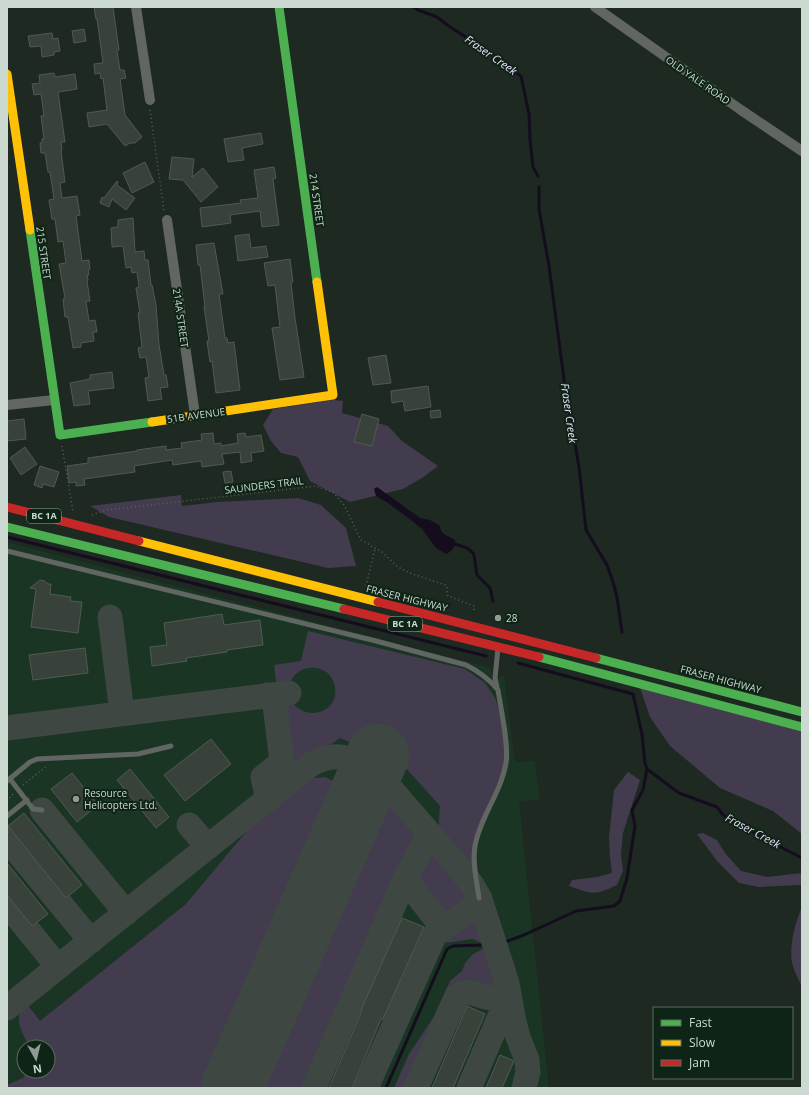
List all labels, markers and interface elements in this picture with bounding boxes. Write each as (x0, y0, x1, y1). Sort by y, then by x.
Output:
water label: Fraser Creek (462, 31, 521, 78)
street label: OLD YALE ROAD (663, 53, 733, 107)
street label: 214 STREET (306, 173, 328, 228)
street label: 215 STREET (33, 226, 55, 281)
street label: 214A STREET (170, 287, 192, 349)
water label: Fraser Creek (558, 382, 581, 444)
street label: 51B AVENUE (166, 404, 226, 426)
street label: SAUNDERS TRAIL (224, 473, 304, 497)
road number: BC 1A (27, 509, 61, 523)
street label: FRASER HIGHWAY (365, 581, 450, 615)
place label: 28 (506, 611, 518, 625)
marker: 28 (493, 613, 503, 623)
road number: BC 1A (388, 617, 422, 631)
street label: FRASER HIGHWAY (679, 661, 763, 697)
place label: Resource Helicopters Ltd. (84, 786, 157, 812)
marker: Resource Helicopters Ltd. (71, 794, 81, 804)
water label: Fraser Creek (723, 810, 784, 852)
legend (653, 1007, 793, 1079)
text: Fast (689, 1014, 712, 1031)
text: Slow (689, 1034, 716, 1051)
north arrow (16, 1039, 56, 1079)
text: Jam (688, 1054, 710, 1071)
text: N (32, 1061, 43, 1077)

